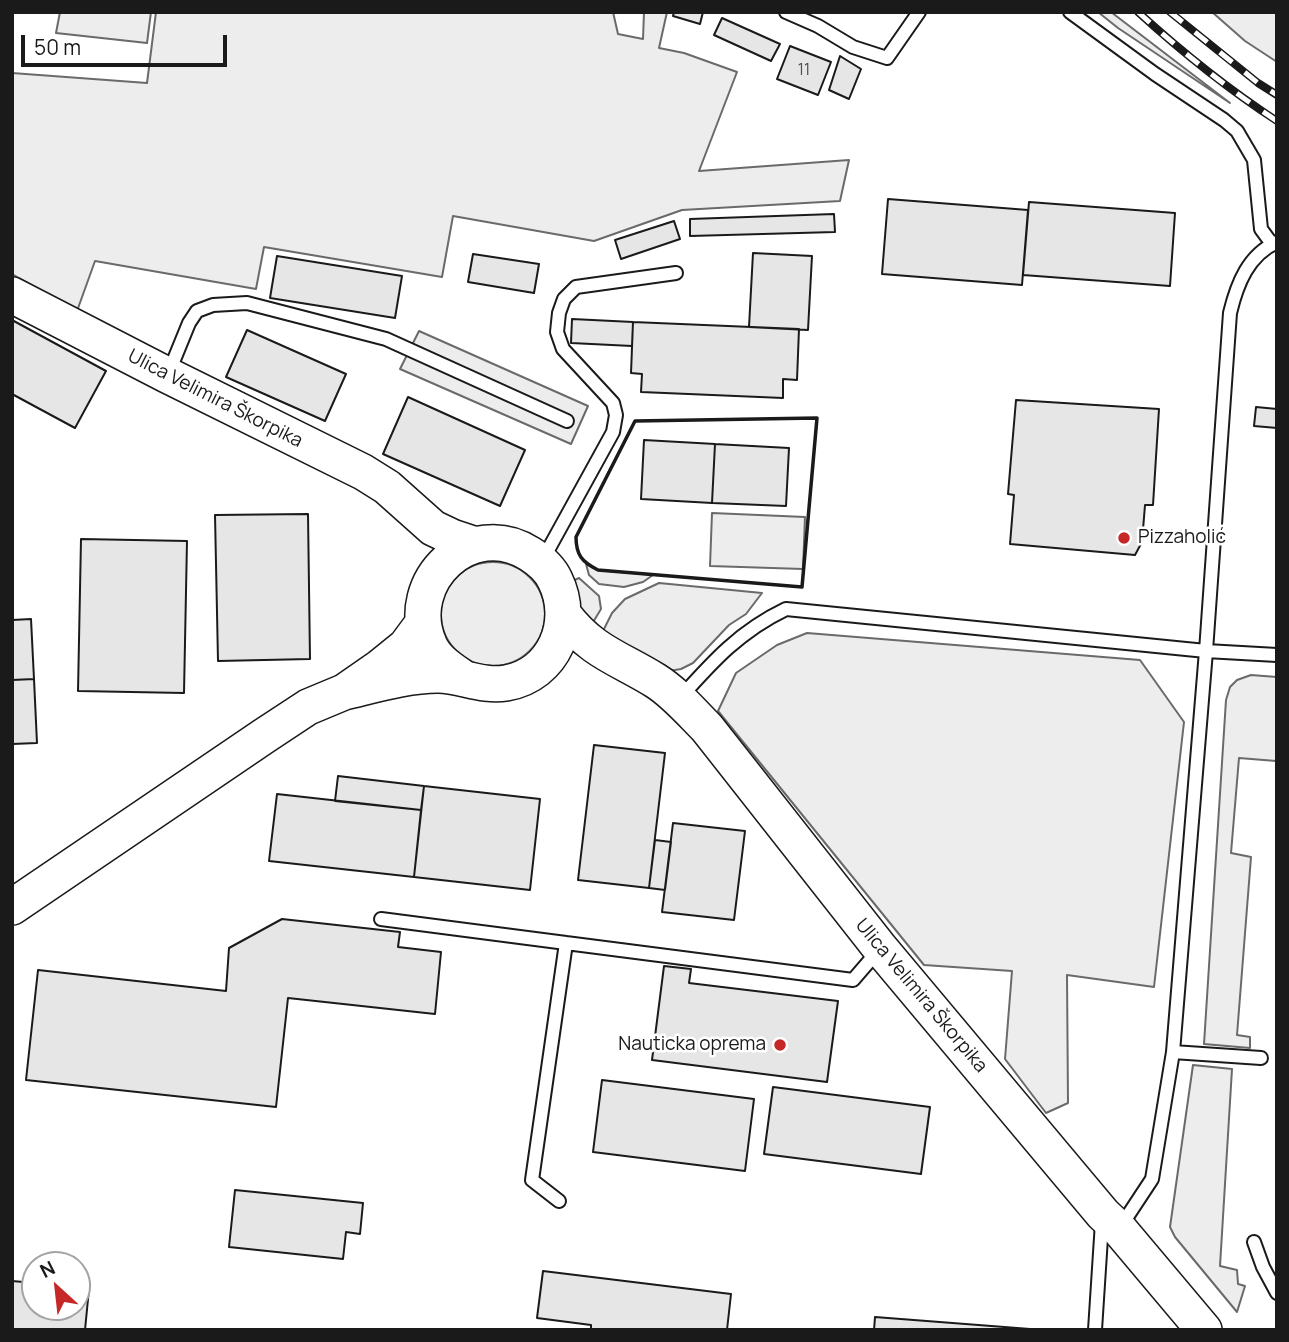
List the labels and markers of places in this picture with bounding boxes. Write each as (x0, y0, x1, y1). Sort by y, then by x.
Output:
place label: Pizzaholić (1138, 527, 1226, 549)
marker: Pizzaholić (1116, 530, 1132, 546)
place label: Nauticka oprema (618, 1034, 766, 1056)
marker: Nauticka oprema (772, 1037, 788, 1053)

